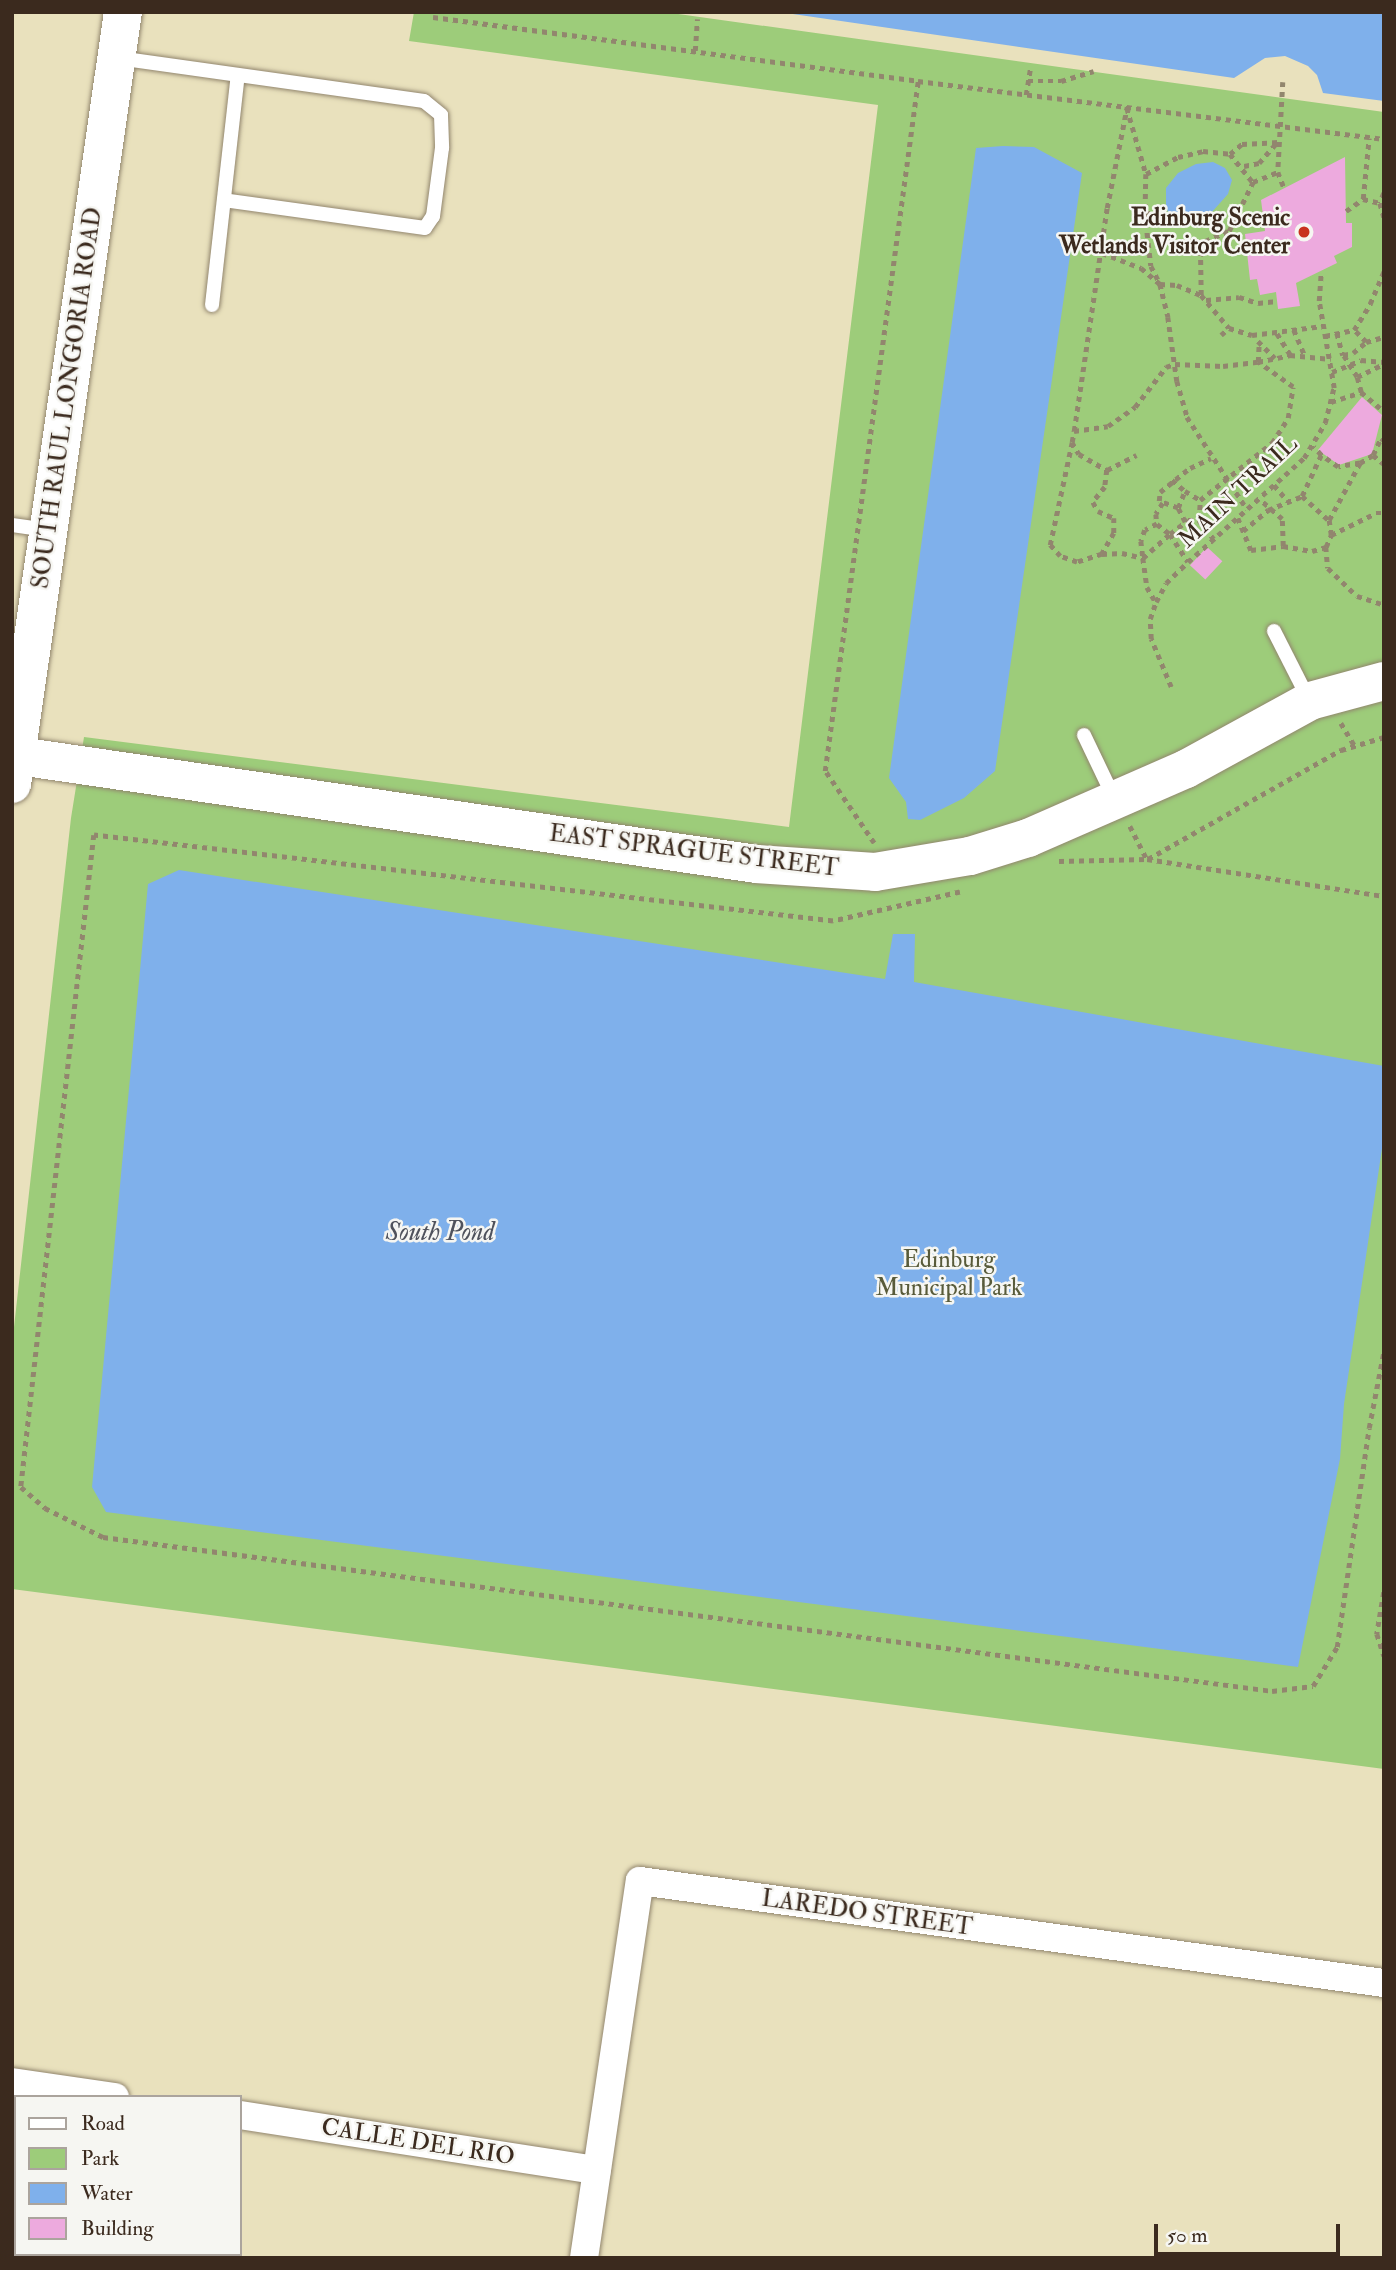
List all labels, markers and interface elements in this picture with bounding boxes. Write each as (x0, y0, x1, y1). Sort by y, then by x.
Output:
place label: Edinburg Scenic Wetlands Visitor Center (1059, 204, 1290, 260)
street label: SOUTH RAUL LONGORIA ROAD (26, 205, 108, 591)
marker: Edinburg Scenic Wetlands Visitor Center (1296, 224, 1312, 240)
street label: MAIN TRAIL (1173, 430, 1303, 554)
street label: EAST SPRAGUE STREET (548, 819, 840, 883)
water label: South Pond (386, 1217, 494, 1249)
park label: Edinburg Municipal Park (876, 1246, 1022, 1302)
street label: LAREDO STREET (760, 1884, 974, 1942)
legend (14, 2095, 242, 2256)
text: Road (81, 2110, 125, 2137)
street label: CALLE DEL RIO (319, 2113, 517, 2171)
text: Park (81, 2145, 119, 2172)
text: Water (81, 2180, 133, 2207)
scale bar (1158, 2210, 1344, 2254)
text: Building (81, 2215, 154, 2242)
text: 50 m (1167, 2222, 1208, 2249)

